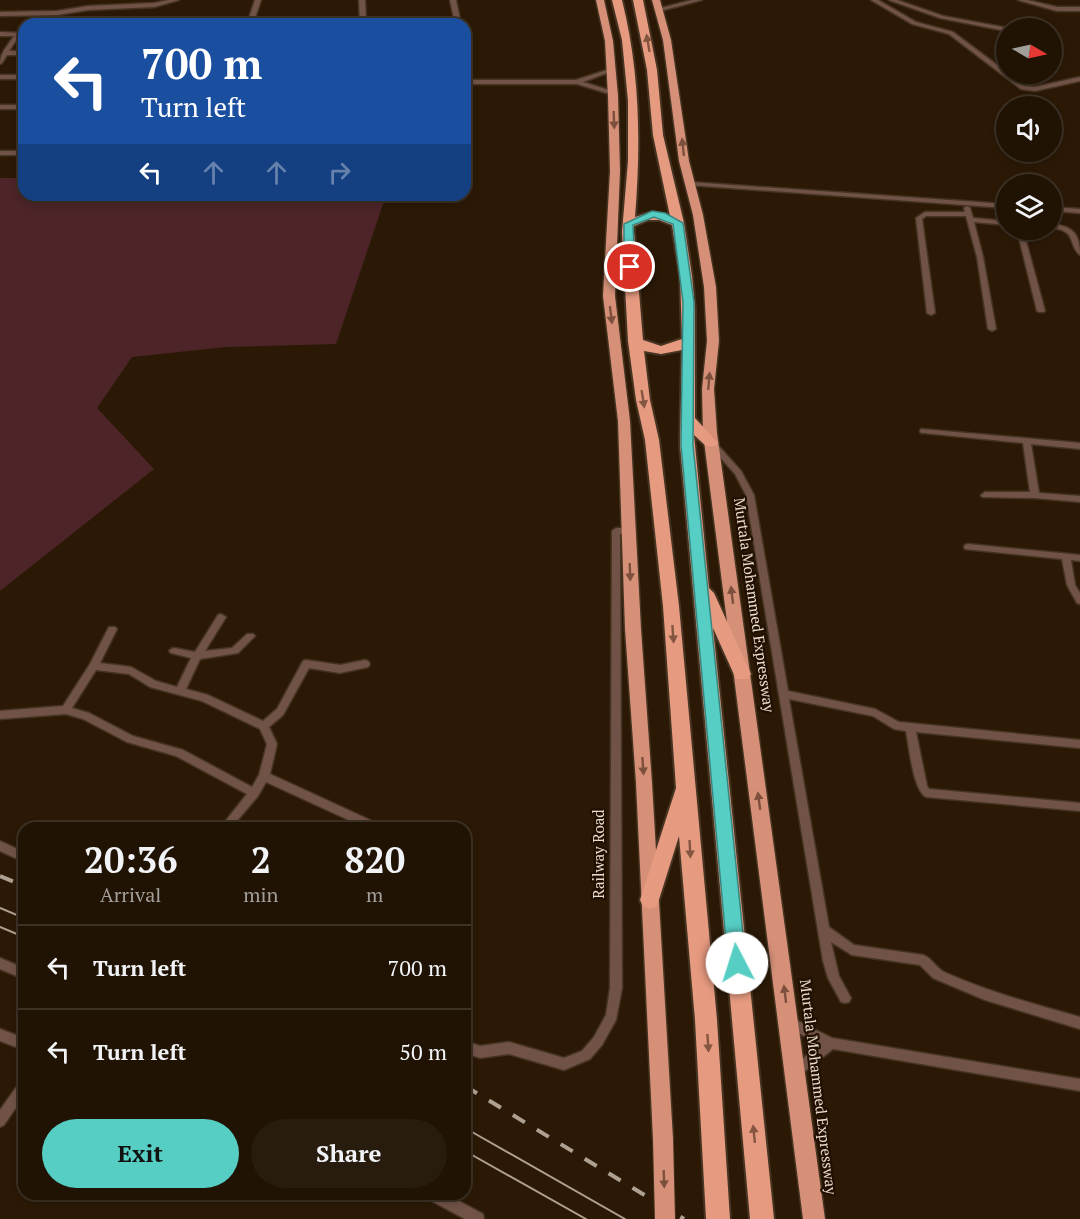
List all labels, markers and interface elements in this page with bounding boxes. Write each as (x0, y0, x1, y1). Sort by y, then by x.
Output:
north arrow (996, 18, 1062, 84)
map controls (996, 18, 1062, 240)
one-way arrow (643, 34, 652, 53)
text: 700 m (141, 35, 262, 91)
icon: left (42, 42, 120, 120)
text: Turn left (141, 89, 246, 125)
button: sound (996, 96, 1062, 162)
one-way arrow (610, 111, 619, 130)
one-way arrow (678, 138, 688, 157)
icon: left (134, 156, 167, 189)
icon: ahead (197, 156, 230, 189)
icon: ahead (260, 156, 293, 189)
icon: right (323, 156, 356, 189)
button: layers (996, 174, 1062, 240)
pin (604, 241, 655, 292)
icon: arrive (613, 250, 646, 283)
one-way arrow (606, 305, 616, 324)
one-way arrow (704, 371, 714, 390)
one-way arrow (639, 390, 648, 409)
street label: Murtala Mohammed Expressway (730, 496, 780, 714)
one-way arrow (626, 562, 635, 581)
one-way arrow (727, 586, 737, 605)
one-way arrow (668, 624, 678, 643)
one-way arrow (639, 757, 648, 776)
one-way arrow (754, 791, 764, 810)
street label: Railway Road (588, 809, 608, 899)
text: 20:36 (84, 836, 177, 883)
text: 2 (251, 836, 271, 883)
text: 820 (344, 836, 405, 883)
one-way arrow (685, 840, 694, 859)
text: Arrival (100, 881, 161, 908)
text: min (243, 881, 278, 908)
text: m (366, 881, 383, 908)
position arrow (705, 931, 769, 995)
icon: left (42, 951, 75, 984)
text: Turn left (93, 953, 186, 982)
text: 700 m (387, 953, 447, 982)
street label: Murtala Mohammed Expressway (796, 978, 842, 1196)
one-way arrow (780, 985, 789, 1004)
one-way arrow (703, 1034, 713, 1053)
icon: left (42, 1035, 75, 1068)
text: Turn left (93, 1037, 186, 1066)
text: 50 m (399, 1037, 447, 1066)
button: Exit (42, 1119, 239, 1188)
button: Share (251, 1119, 447, 1188)
one-way arrow (749, 1125, 759, 1144)
one-way arrow (659, 1169, 669, 1188)

